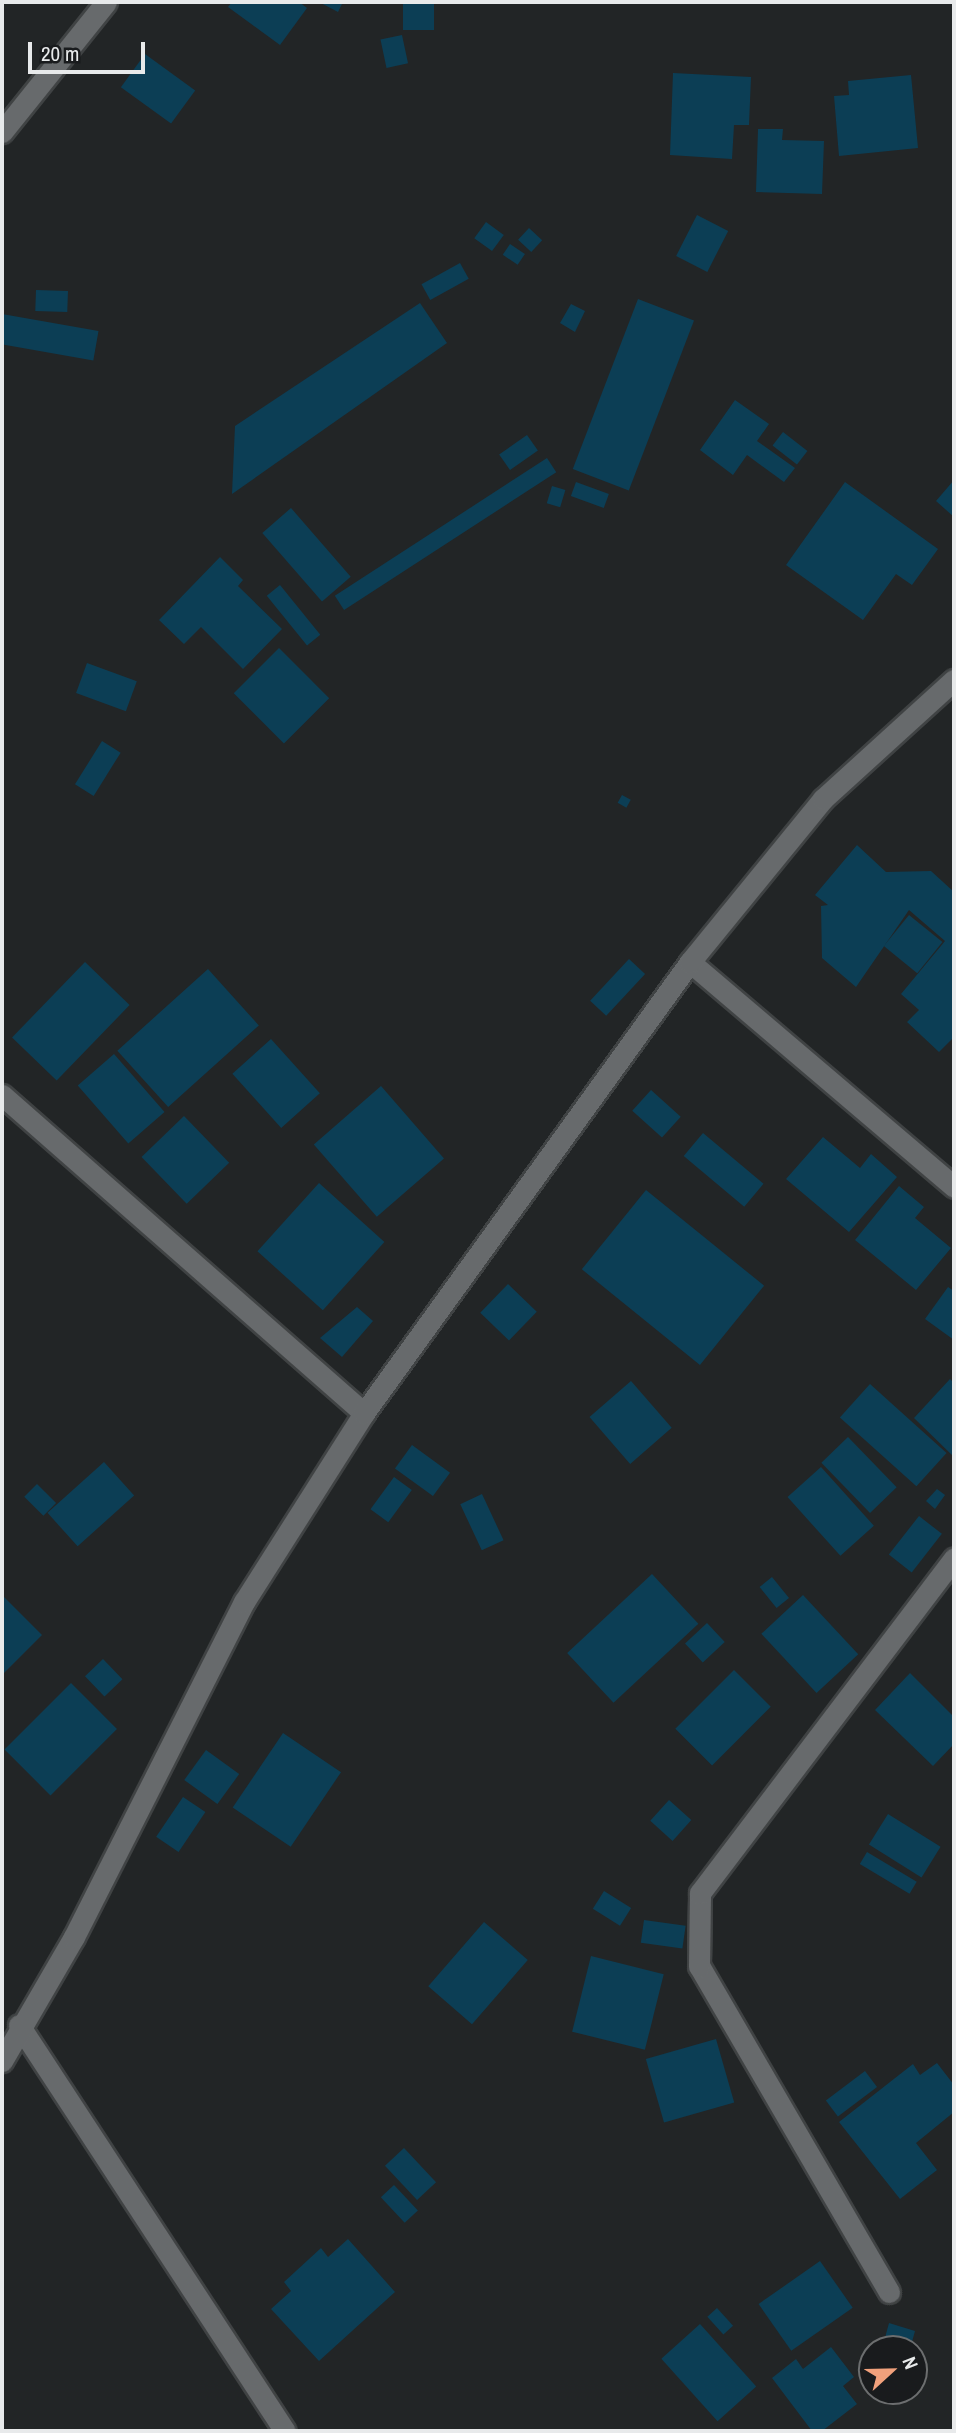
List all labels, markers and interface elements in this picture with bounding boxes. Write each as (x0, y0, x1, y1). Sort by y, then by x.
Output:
scale bar (32, 28, 149, 72)
text: 20 m (41, 39, 79, 68)
north arrow (858, 2335, 928, 2405)
text: N (896, 2353, 925, 2373)

